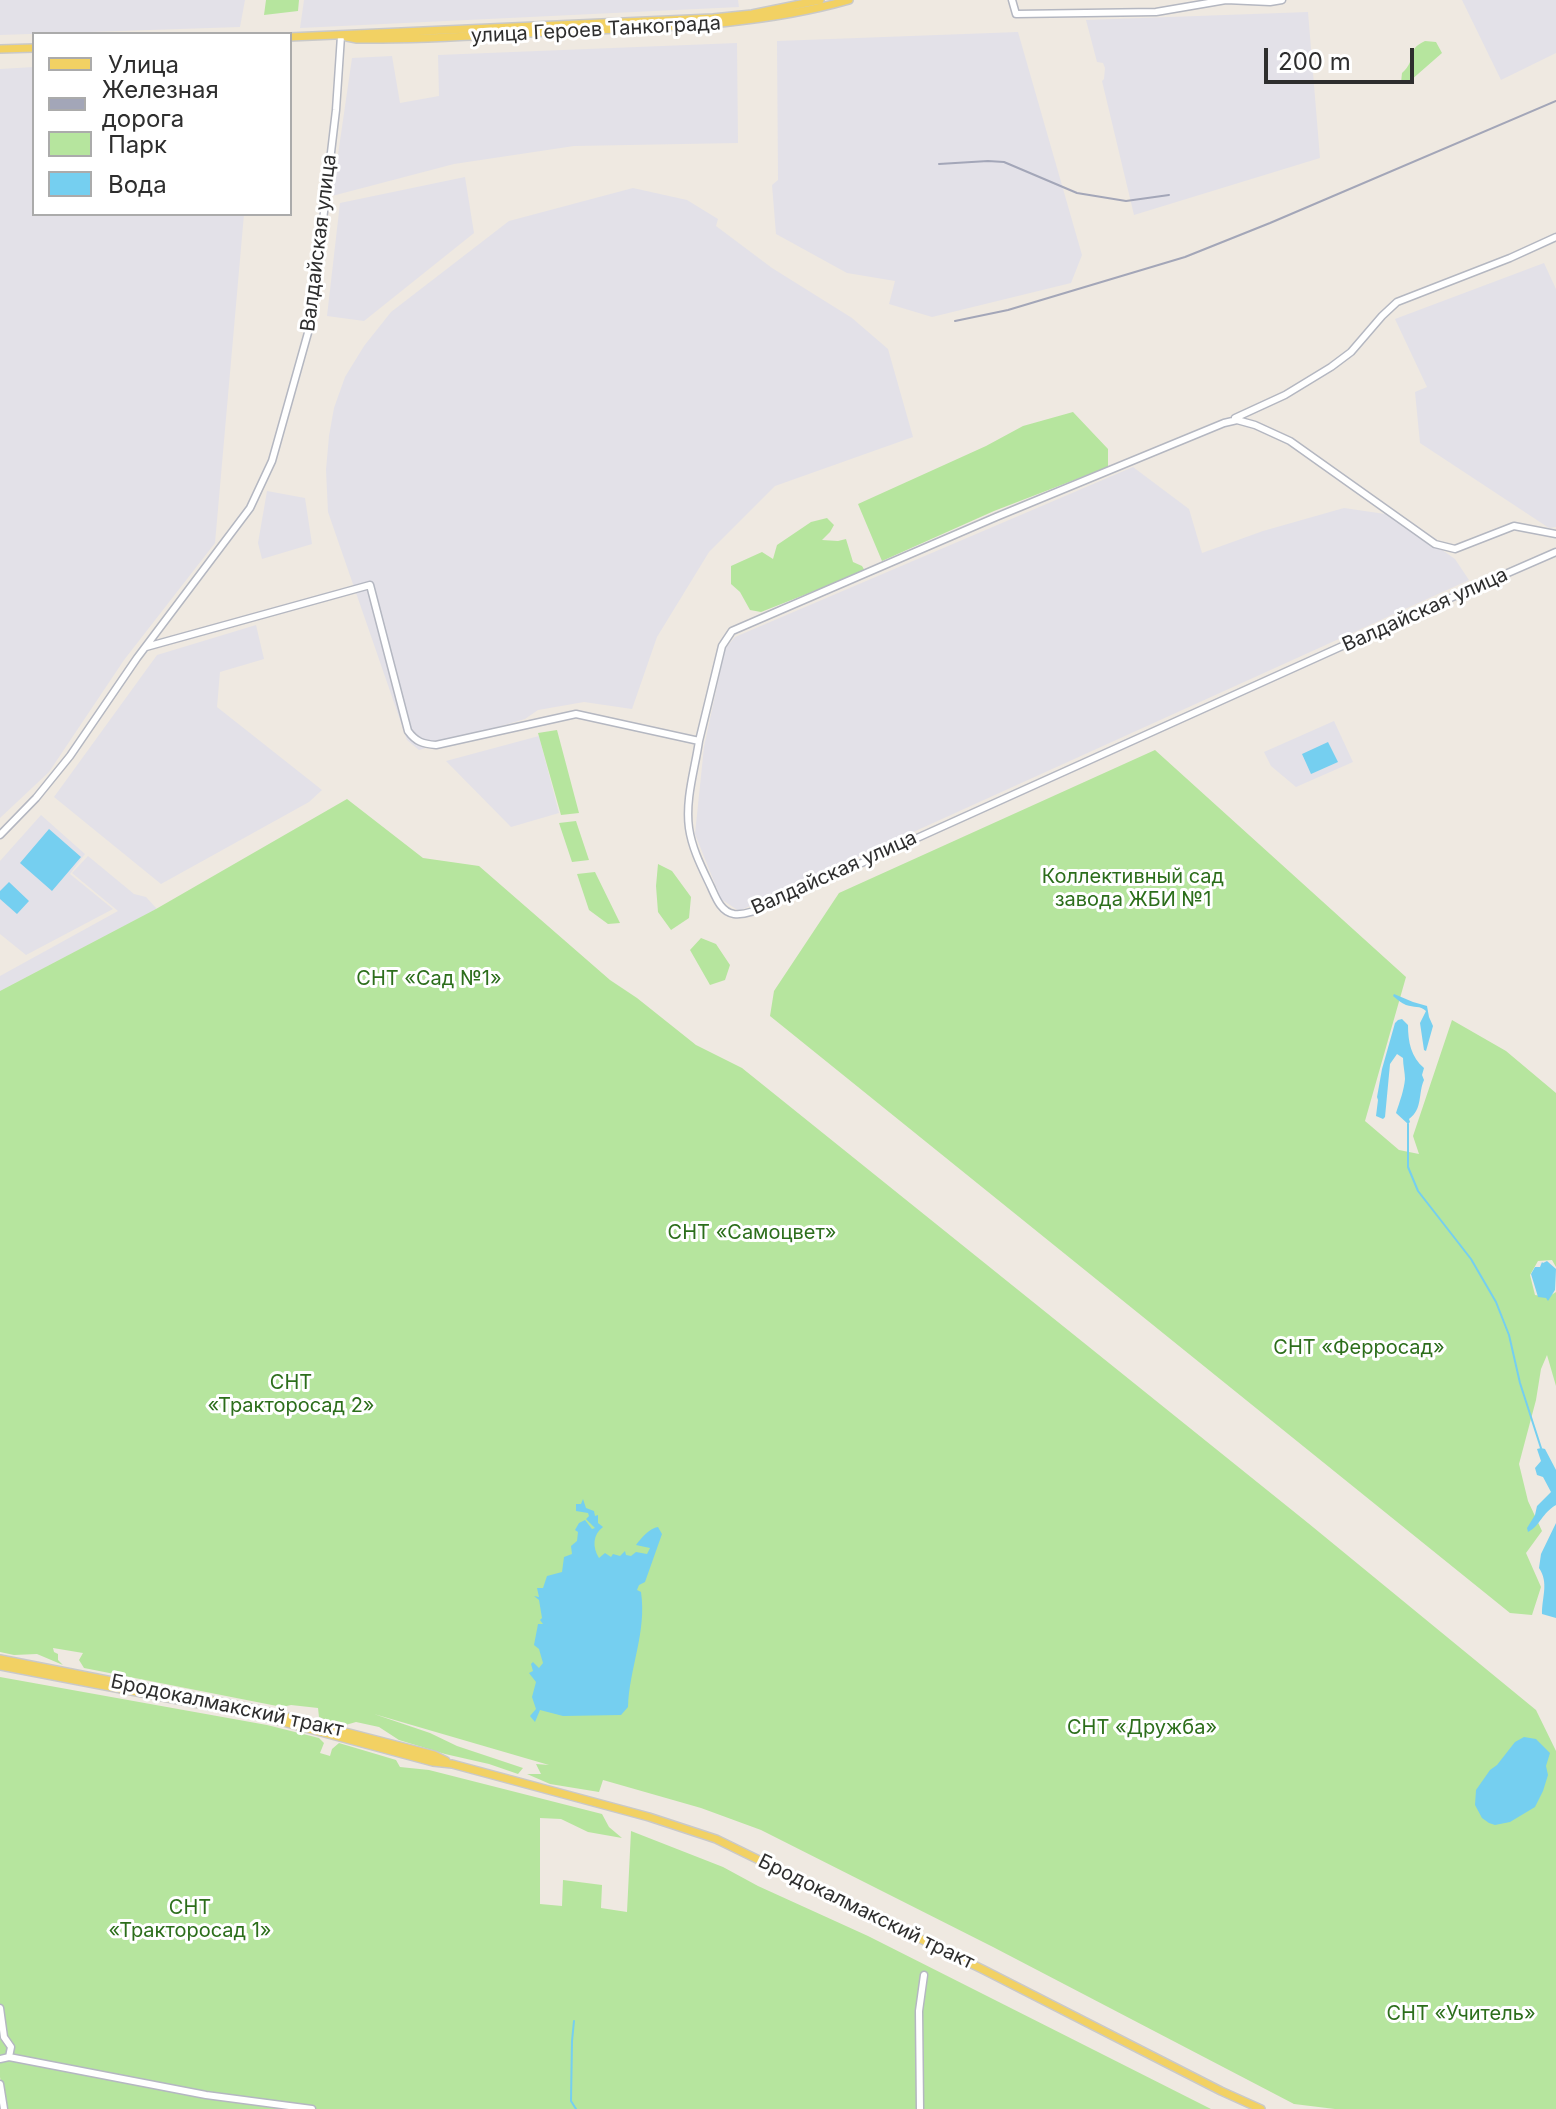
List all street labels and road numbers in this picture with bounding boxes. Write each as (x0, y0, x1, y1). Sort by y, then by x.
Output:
street label: улица Героев Танкограда (470, 11, 722, 49)
street label: Валдайская улица (296, 153, 342, 333)
street label: Валдайская улица (1339, 563, 1511, 657)
street label: Валдайская улица (748, 826, 920, 920)
street label: Бродокалмакский тракт (108, 1670, 346, 1742)
street label: Бродокалмакский тракт (754, 1849, 978, 1975)

